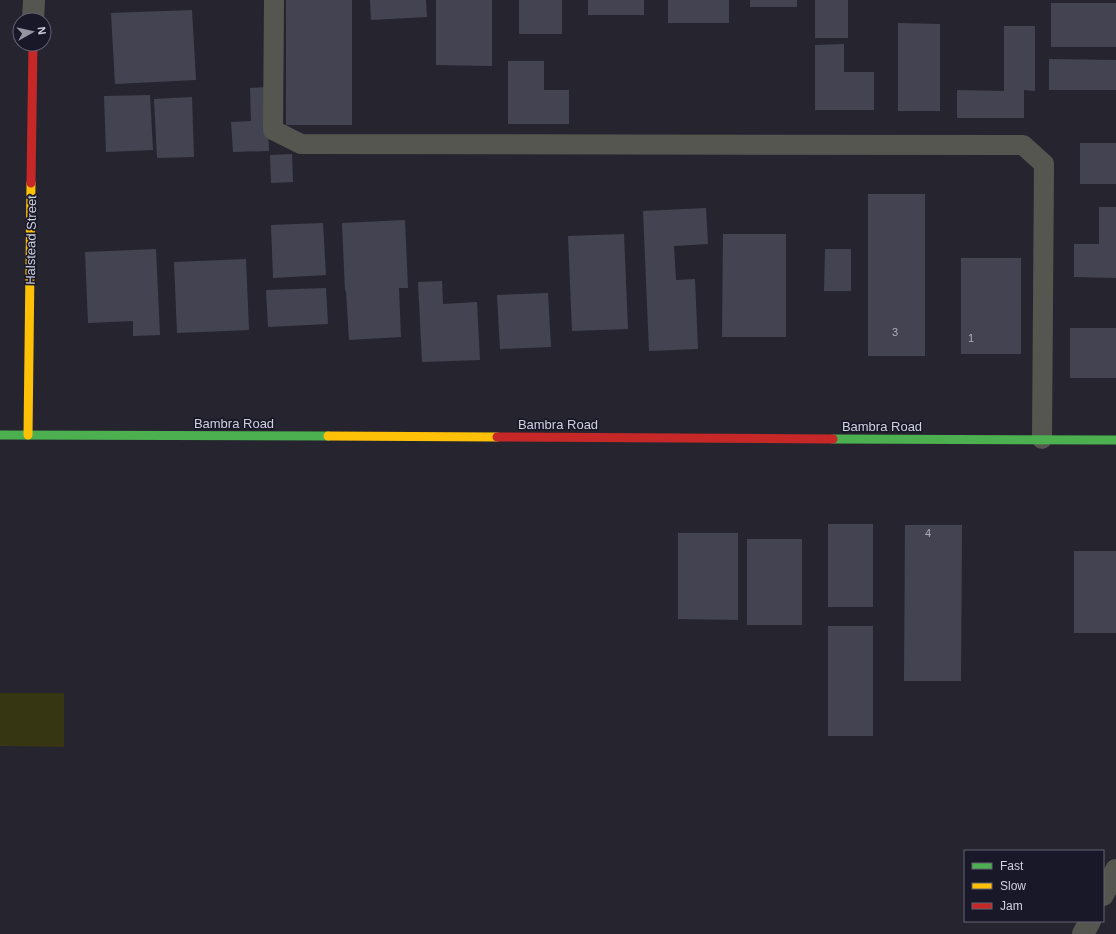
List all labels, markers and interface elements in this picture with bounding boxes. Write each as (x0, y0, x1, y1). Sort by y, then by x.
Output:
north arrow (12, 12, 52, 52)
text: N (35, 26, 48, 35)
street label: Halstead Street (23, 195, 39, 285)
house number: 3 (892, 326, 898, 338)
house number: 1 (968, 332, 974, 344)
street label: Bambra Road (194, 416, 274, 431)
street label: Bambra Road (518, 417, 598, 432)
street label: Bambra Road (842, 419, 922, 434)
house number: 4 (925, 527, 931, 539)
legend (964, 850, 1104, 922)
text: Fast (1000, 859, 1024, 873)
text: Slow (1000, 879, 1026, 893)
text: Jam (1000, 899, 1023, 913)

